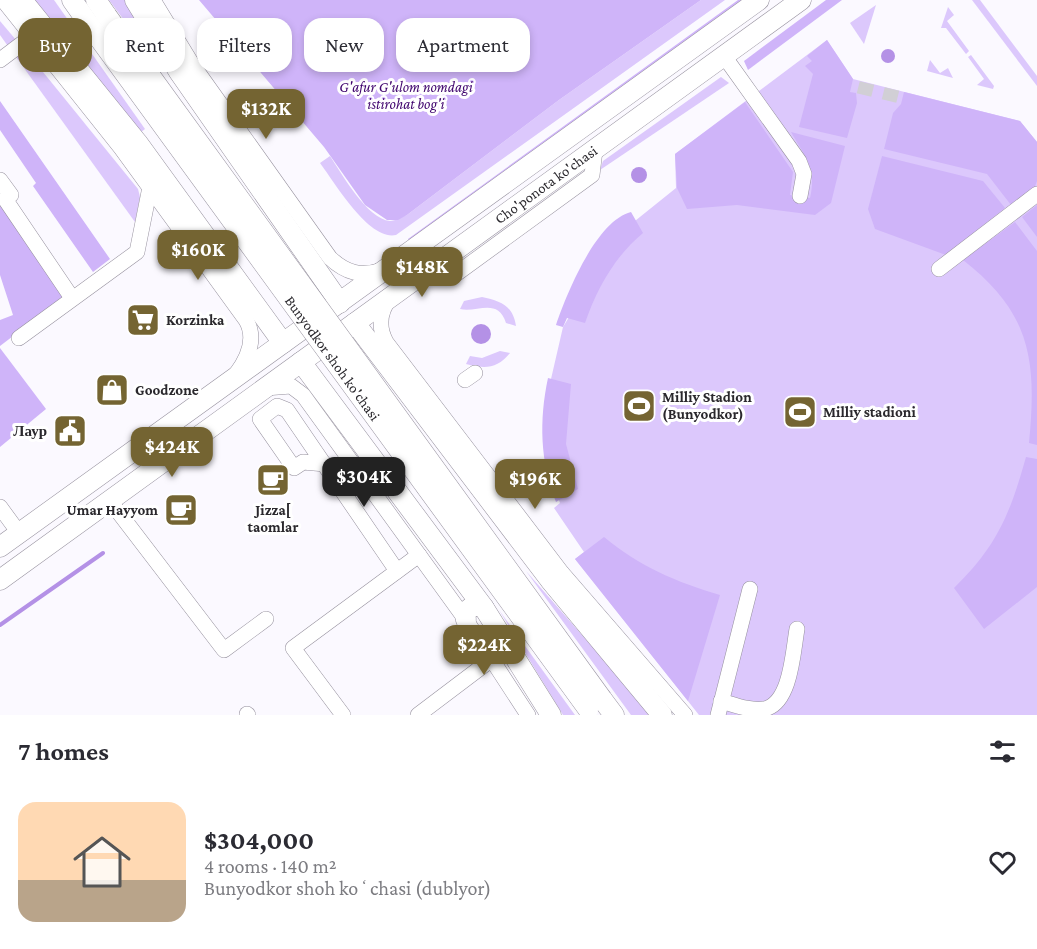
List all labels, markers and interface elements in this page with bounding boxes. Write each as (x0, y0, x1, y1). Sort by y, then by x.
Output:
chip: Buy (18, 18, 92, 72)
chip: Rent (104, 18, 185, 72)
chip: Filters (197, 18, 292, 72)
chip: New (304, 18, 384, 72)
chip: Apartment (396, 18, 530, 72)
park label: G'afur G'ulom nomdagi istirohat bog'i (339, 79, 474, 113)
pin: $132K (224, 89, 308, 140)
text: $132K (241, 97, 291, 119)
street label: Cho'ponota ko'chasi (492, 142, 600, 227)
pin: $160K (156, 230, 240, 281)
text: $160K (171, 238, 225, 260)
pin: $148K (380, 247, 464, 298)
text: $148K (396, 255, 448, 277)
street label: Bunyodkor shoh ko'chasi (282, 293, 383, 424)
supermarket icon: Korzinka (125, 302, 161, 338)
place label: Korzinka (166, 312, 225, 328)
shop icon: Goodzone (94, 372, 130, 408)
place label: Goodzone (135, 382, 199, 398)
sports icon: Milliy Stadion (Bunyodkor) (621, 388, 657, 424)
place label: Milliy Stadion (Bunyodkor) (662, 389, 752, 423)
sports icon: Milliy stadioni (782, 394, 818, 430)
place label: Milliy stadioni (823, 404, 916, 420)
public building icon: Лаур (52, 413, 88, 449)
place label: Лаур (13, 423, 47, 439)
pin: $424K (130, 427, 214, 478)
text: $424K (145, 435, 199, 457)
pin: $304K (322, 457, 406, 508)
pin: $196K (493, 459, 577, 510)
cafe icon: Jizza[ taomlar (255, 462, 291, 498)
text: $304K (336, 465, 392, 487)
text: $196K (509, 467, 561, 489)
cafe icon: Umar Hayyom (163, 492, 199, 528)
place label: Umar Hayyom (66, 502, 158, 518)
place label: Jizza[ taomlar (248, 502, 298, 535)
pin: $224K (442, 625, 526, 676)
text: $224K (457, 633, 511, 655)
icon: filters (986, 735, 1019, 768)
text: 7 homes (18, 737, 109, 766)
icon: home (66, 826, 138, 898)
text: $304,000 (204, 826, 314, 855)
icon: heart (986, 846, 1019, 879)
text: 4 rooms · 140 m² (204, 855, 337, 877)
text: Bunyodkor shoh koʻchasi (dublyor) (204, 877, 491, 899)

